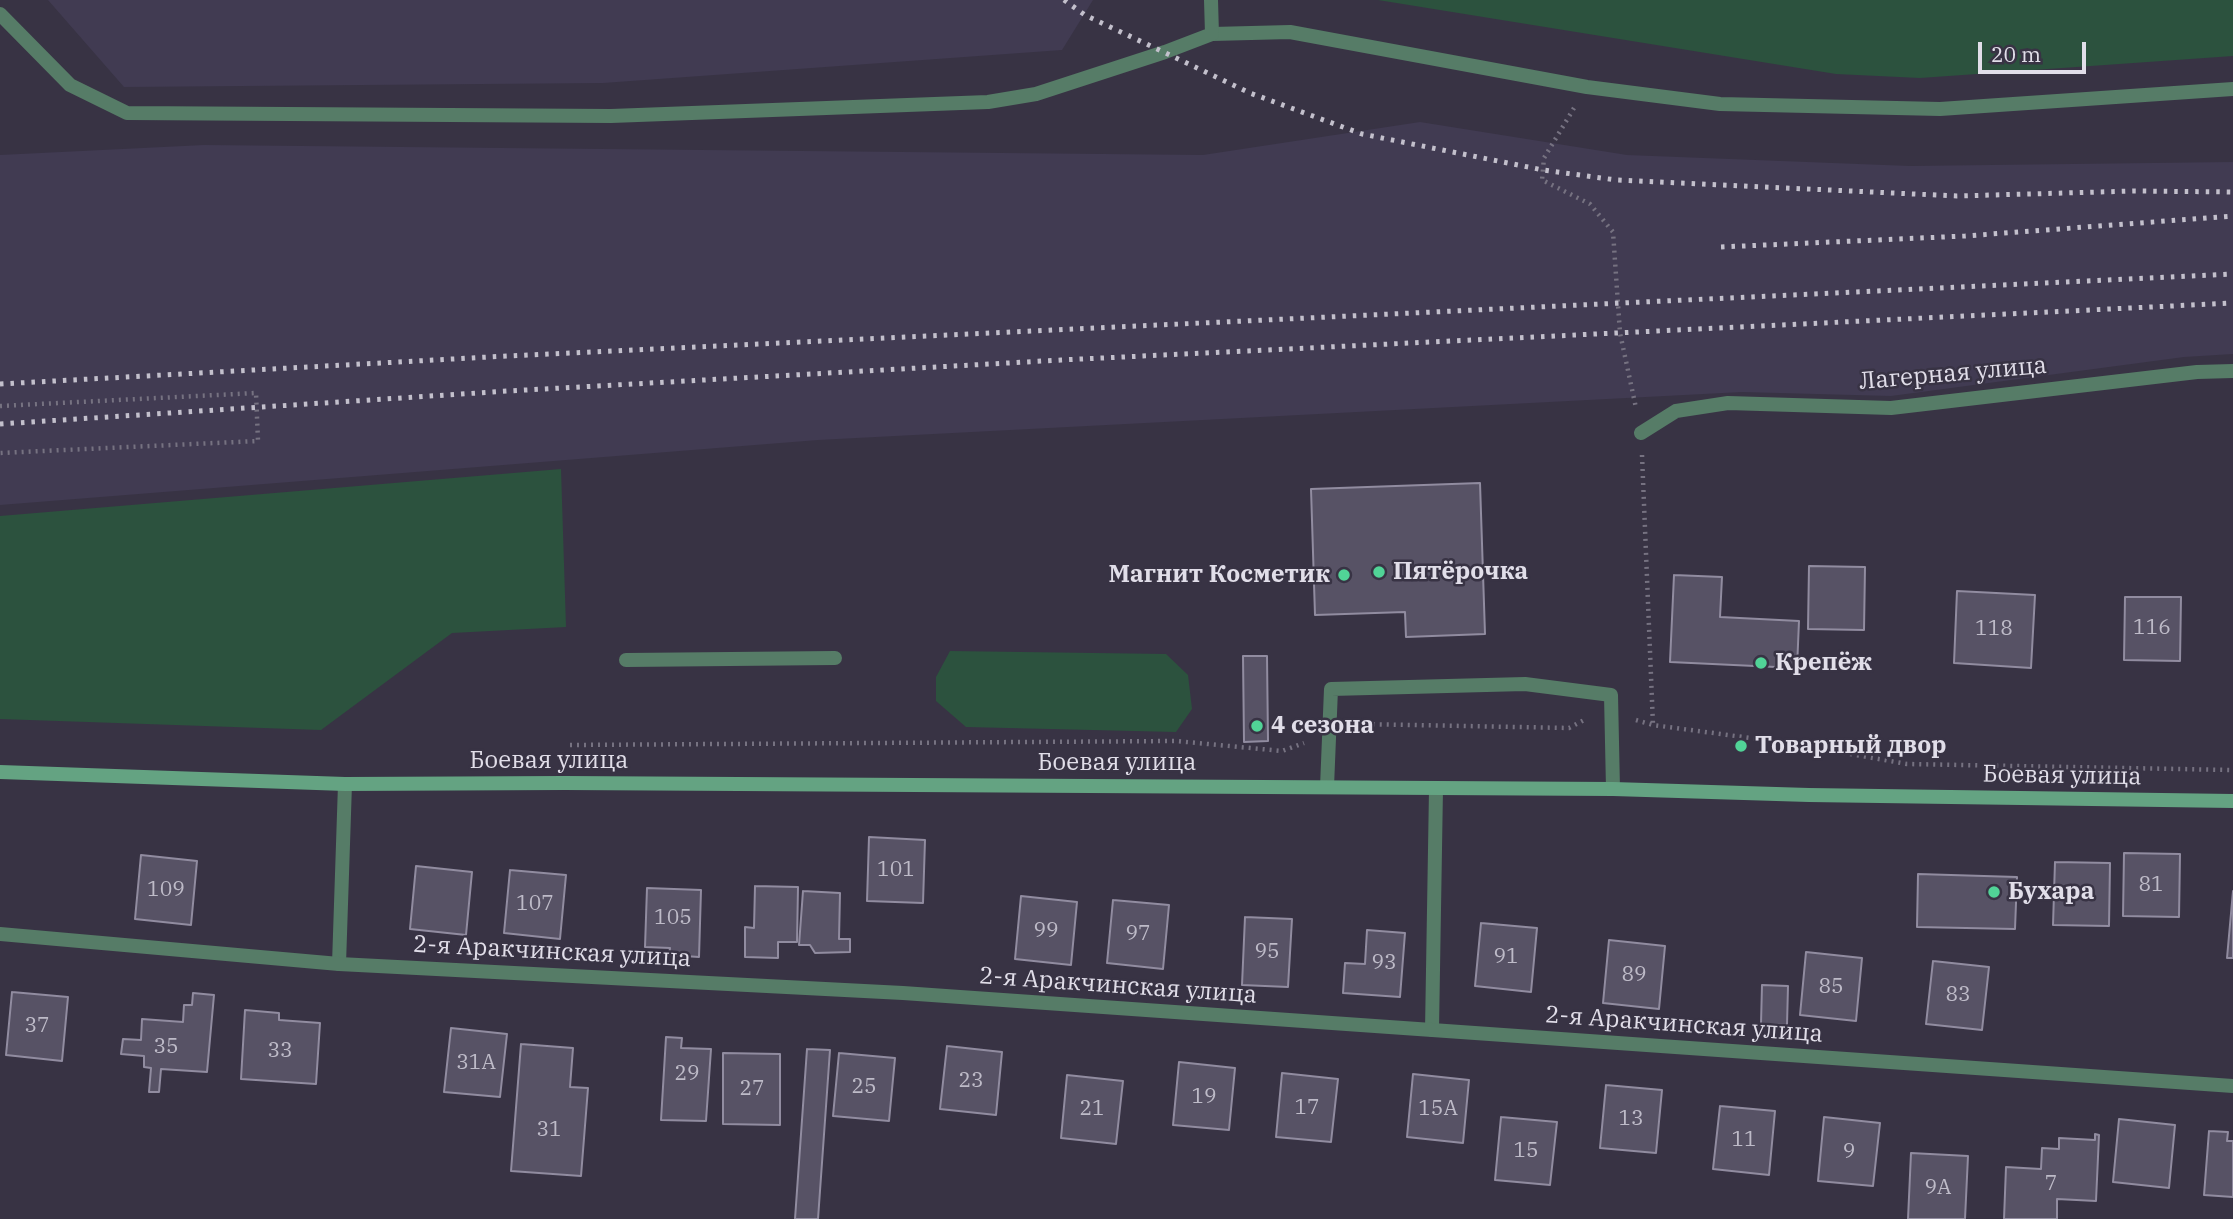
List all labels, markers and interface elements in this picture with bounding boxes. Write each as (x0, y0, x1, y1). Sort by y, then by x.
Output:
scale bar (1981, 28, 2090, 72)
text: 20 m (1991, 40, 2041, 68)
street label: Лагерная улица (1858, 351, 2048, 397)
place label: Пятёрочка (1393, 558, 1528, 586)
place label: Магнит Косметик (1109, 561, 1330, 589)
marker: Пятёрочка (1371, 564, 1387, 580)
marker: Магнит Косметик (1336, 567, 1352, 583)
house number: 116 (2133, 615, 2171, 641)
house number: 118 (1975, 616, 2013, 642)
place label: Крепёж (1775, 649, 1872, 677)
marker: Крепёж (1753, 655, 1769, 671)
place label: 4 сезона (1271, 712, 1374, 740)
marker: 4 сезона (1249, 718, 1265, 734)
place label: Товарный двор (1755, 732, 1946, 760)
marker: Товарный двор (1733, 738, 1749, 754)
street label: Боевая улица (470, 747, 628, 775)
street label: Боевая улица (1038, 749, 1196, 777)
street label: Боевая улица (1982, 760, 2142, 792)
house number: 101 (877, 857, 915, 883)
house number: 81 (2138, 872, 2164, 898)
house number: 109 (147, 877, 185, 903)
place label: Бухара (2008, 878, 2094, 906)
marker: Бухара (1986, 884, 2002, 900)
house number: 107 (516, 891, 554, 917)
house number: 105 (654, 905, 692, 931)
house number: 99 (1033, 918, 1059, 944)
house number: 97 (1125, 921, 1151, 947)
street label: 2-я Аракчинская улица (412, 930, 692, 974)
house number: 95 (1254, 939, 1280, 965)
house number: 91 (1493, 944, 1519, 970)
house number: 93 (1371, 950, 1397, 976)
street label: 2-я Аракчинская улица (978, 962, 1258, 1010)
house number: 89 (1621, 962, 1647, 988)
house number: 85 (1818, 974, 1844, 1000)
house number: 83 (1945, 982, 1971, 1008)
street label: 2-я Аракчинская улица (1544, 1001, 1824, 1049)
house number: 37 (24, 1013, 50, 1039)
house number: 35 (153, 1034, 179, 1060)
house number: 33 (267, 1038, 293, 1064)
house number: 31А (456, 1050, 496, 1076)
house number: 29 (674, 1061, 700, 1087)
house number: 23 (958, 1068, 984, 1094)
house number: 25 (851, 1074, 877, 1100)
house number: 27 (739, 1076, 765, 1102)
house number: 19 (1191, 1084, 1217, 1110)
house number: 17 (1294, 1095, 1320, 1121)
house number: 21 (1079, 1096, 1105, 1122)
house number: 15А (1418, 1096, 1458, 1122)
house number: 13 (1618, 1106, 1644, 1132)
house number: 31 (536, 1117, 562, 1143)
house number: 11 (1731, 1127, 1757, 1153)
house number: 15 (1513, 1138, 1539, 1164)
house number: 9 (1843, 1139, 1855, 1165)
house number: 7 (2045, 1171, 2057, 1197)
house number: 9А (1924, 1175, 1952, 1201)

